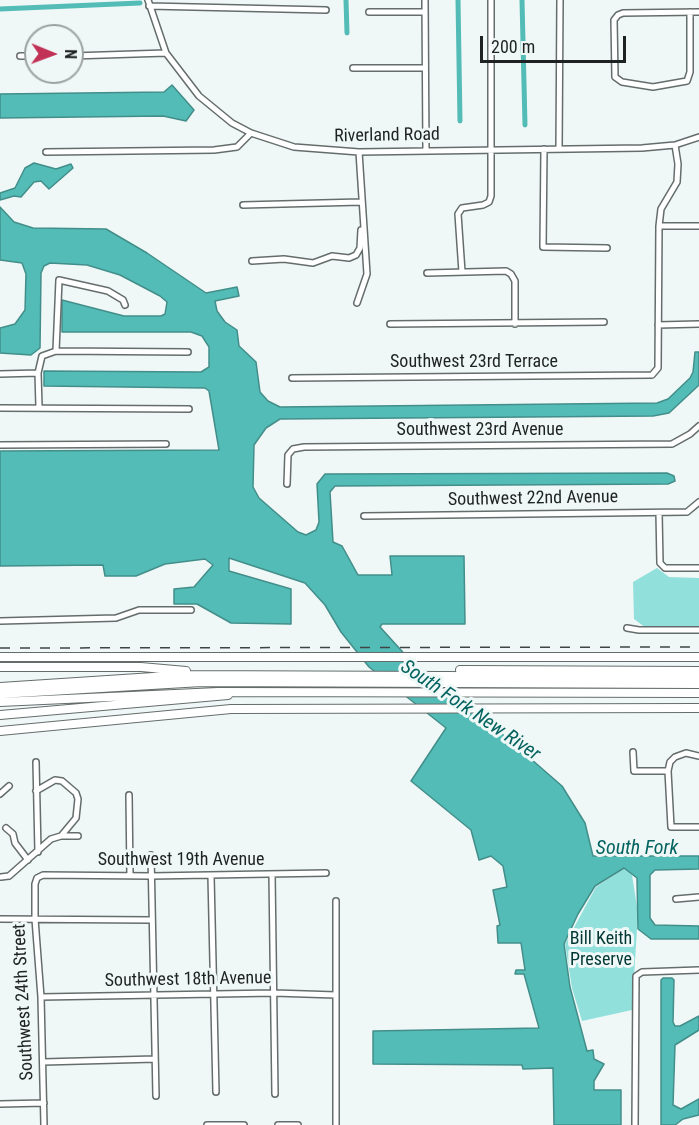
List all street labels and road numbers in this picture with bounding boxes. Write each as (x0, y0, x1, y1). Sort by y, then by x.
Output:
street label: Riverland Road (334, 124, 440, 148)
street label: Southwest 23rd Terrace (390, 351, 558, 373)
street label: Southwest 23rd Avenue (397, 419, 563, 441)
street label: Southwest 22nd Avenue (448, 487, 618, 511)
street label: Southwest 19th Avenue (98, 849, 264, 871)
street label: Southwest 24th Street (9, 923, 39, 1081)
street label: Southwest 18th Avenue (105, 968, 271, 992)

